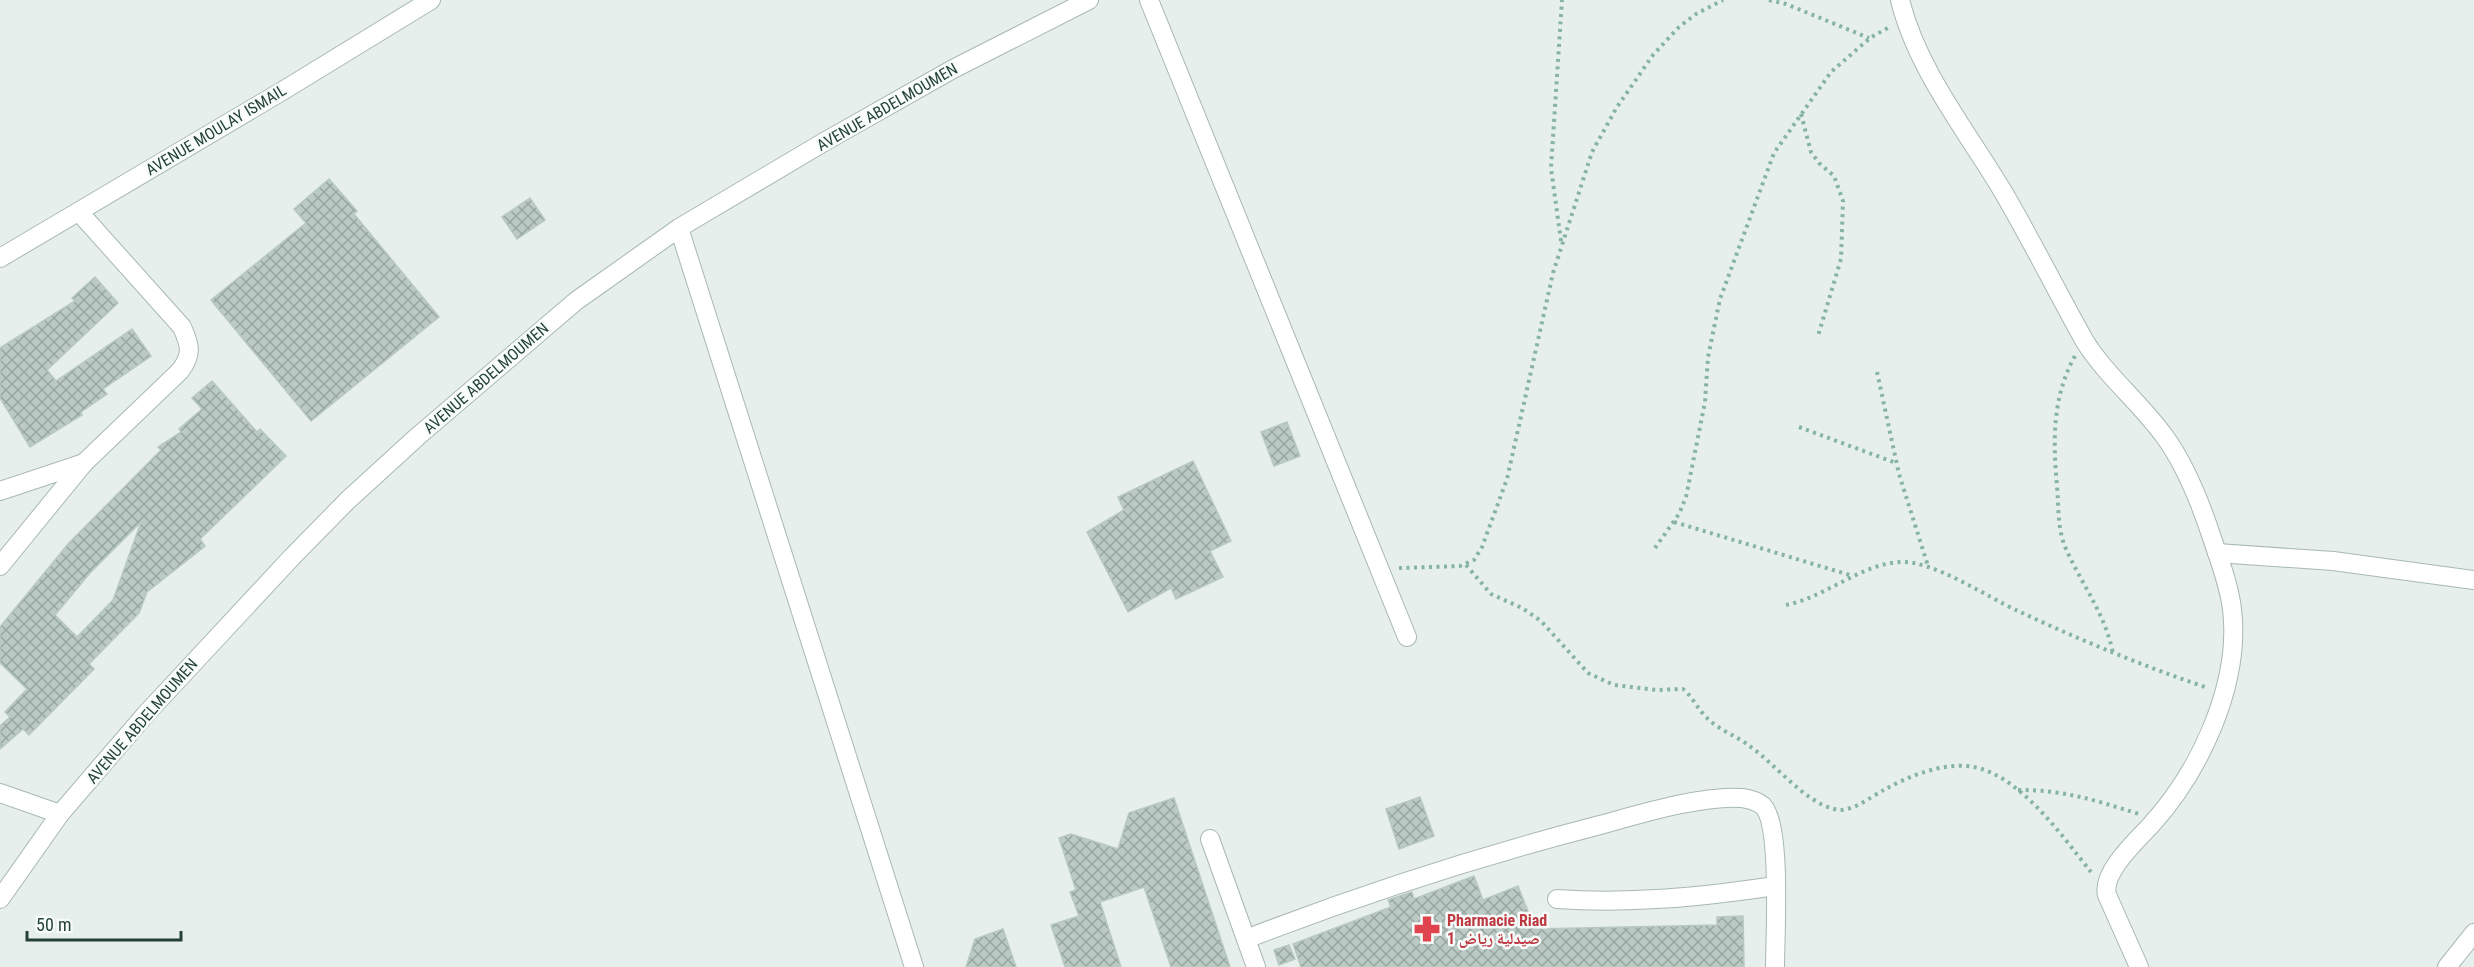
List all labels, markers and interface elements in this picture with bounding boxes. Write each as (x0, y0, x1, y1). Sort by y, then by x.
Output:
street label: AVENUE ABDELMOUMEN (813, 59, 961, 155)
street label: AVENUE MOULAY ISMAIL (142, 80, 290, 179)
street label: AVENUE ABDELMOUMEN (420, 319, 552, 437)
street label: AVENUE ABDELMOUMEN (83, 655, 201, 787)
scale bar (27, 904, 182, 942)
place label: Pharmacie Riad 1 صيدلية رياض (1447, 911, 1547, 948)
text: 50 m (36, 914, 71, 935)
pharmacy icon: Pharmacie Riad 1 صيدلية رياض (1412, 914, 1442, 944)

